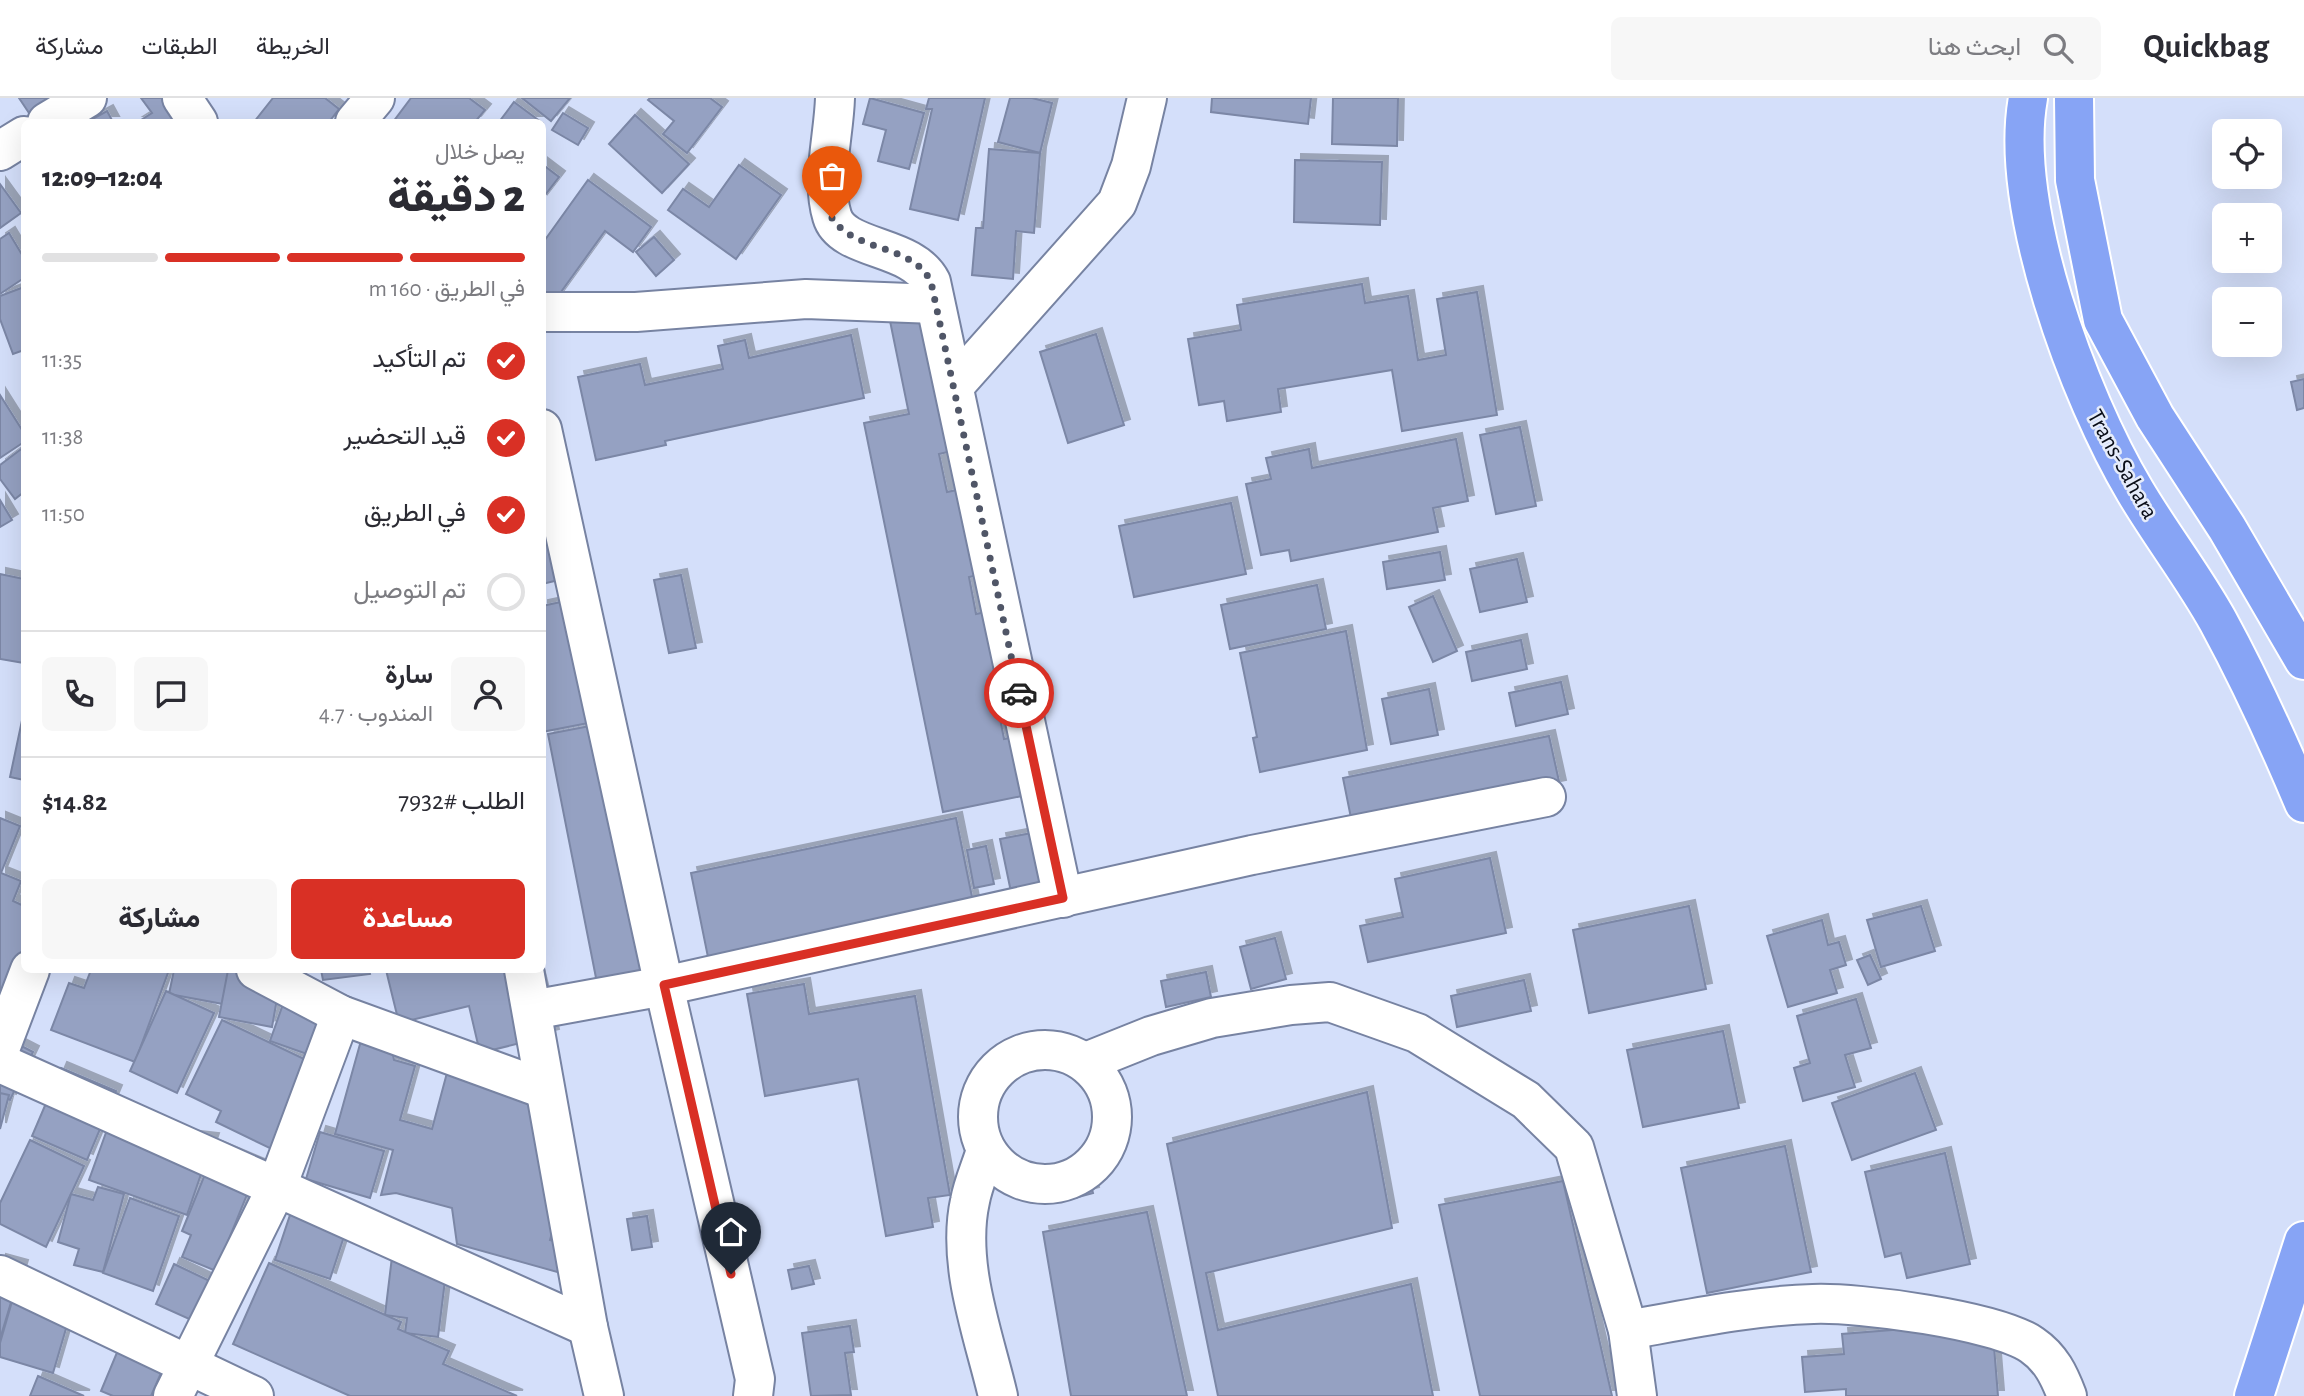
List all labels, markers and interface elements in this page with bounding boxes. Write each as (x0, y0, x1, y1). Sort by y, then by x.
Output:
search box (1611, 17, 2101, 80)
icon: search (2039, 29, 2077, 67)
text: Quickbag (2143, 31, 2269, 64)
text: ابحث هنا (1928, 34, 2021, 60)
text: مشاركة (35, 35, 103, 59)
text: الطبقات (141, 35, 218, 59)
text: الخريطة (256, 35, 330, 59)
map controls (2212, 119, 2282, 357)
button: locate (2212, 119, 2282, 189)
text: يصل خلال (435, 141, 525, 164)
pin (802, 146, 862, 218)
icon: bag (813, 157, 851, 195)
text: 12:04–12:09 (42, 165, 163, 191)
text: 2 دقيقة (387, 174, 525, 220)
button: + (2212, 203, 2282, 273)
text: في الطريق · 160 m (369, 278, 525, 301)
button: − (2212, 287, 2282, 357)
icon: check (487, 342, 525, 380)
text: تم التأكيد (372, 346, 466, 372)
text: 11:35 (42, 349, 82, 372)
street label: Trans-Sahara (2082, 406, 2162, 523)
icon: check (487, 419, 525, 457)
text: قيد التحضير (343, 423, 466, 449)
text: 11:38 (42, 426, 83, 449)
icon: check (487, 496, 525, 534)
text: في الطريق (364, 500, 466, 526)
text: 11:50 (42, 503, 85, 526)
text: تم التوصيل (353, 577, 466, 603)
button: phone (42, 657, 116, 731)
button: chat (134, 657, 208, 731)
button: person (451, 657, 525, 731)
courier (984, 658, 1054, 728)
text: سارة (385, 662, 433, 688)
icon: car (1000, 674, 1038, 712)
text: المندوب · 4.7 (319, 703, 433, 726)
text: الطلب #7932 (398, 788, 525, 814)
text: $14.82 (42, 789, 107, 815)
button: مشاركة (42, 879, 277, 959)
button: مساعدة (291, 879, 525, 959)
pin (701, 1202, 761, 1274)
icon: home (712, 1213, 750, 1251)

